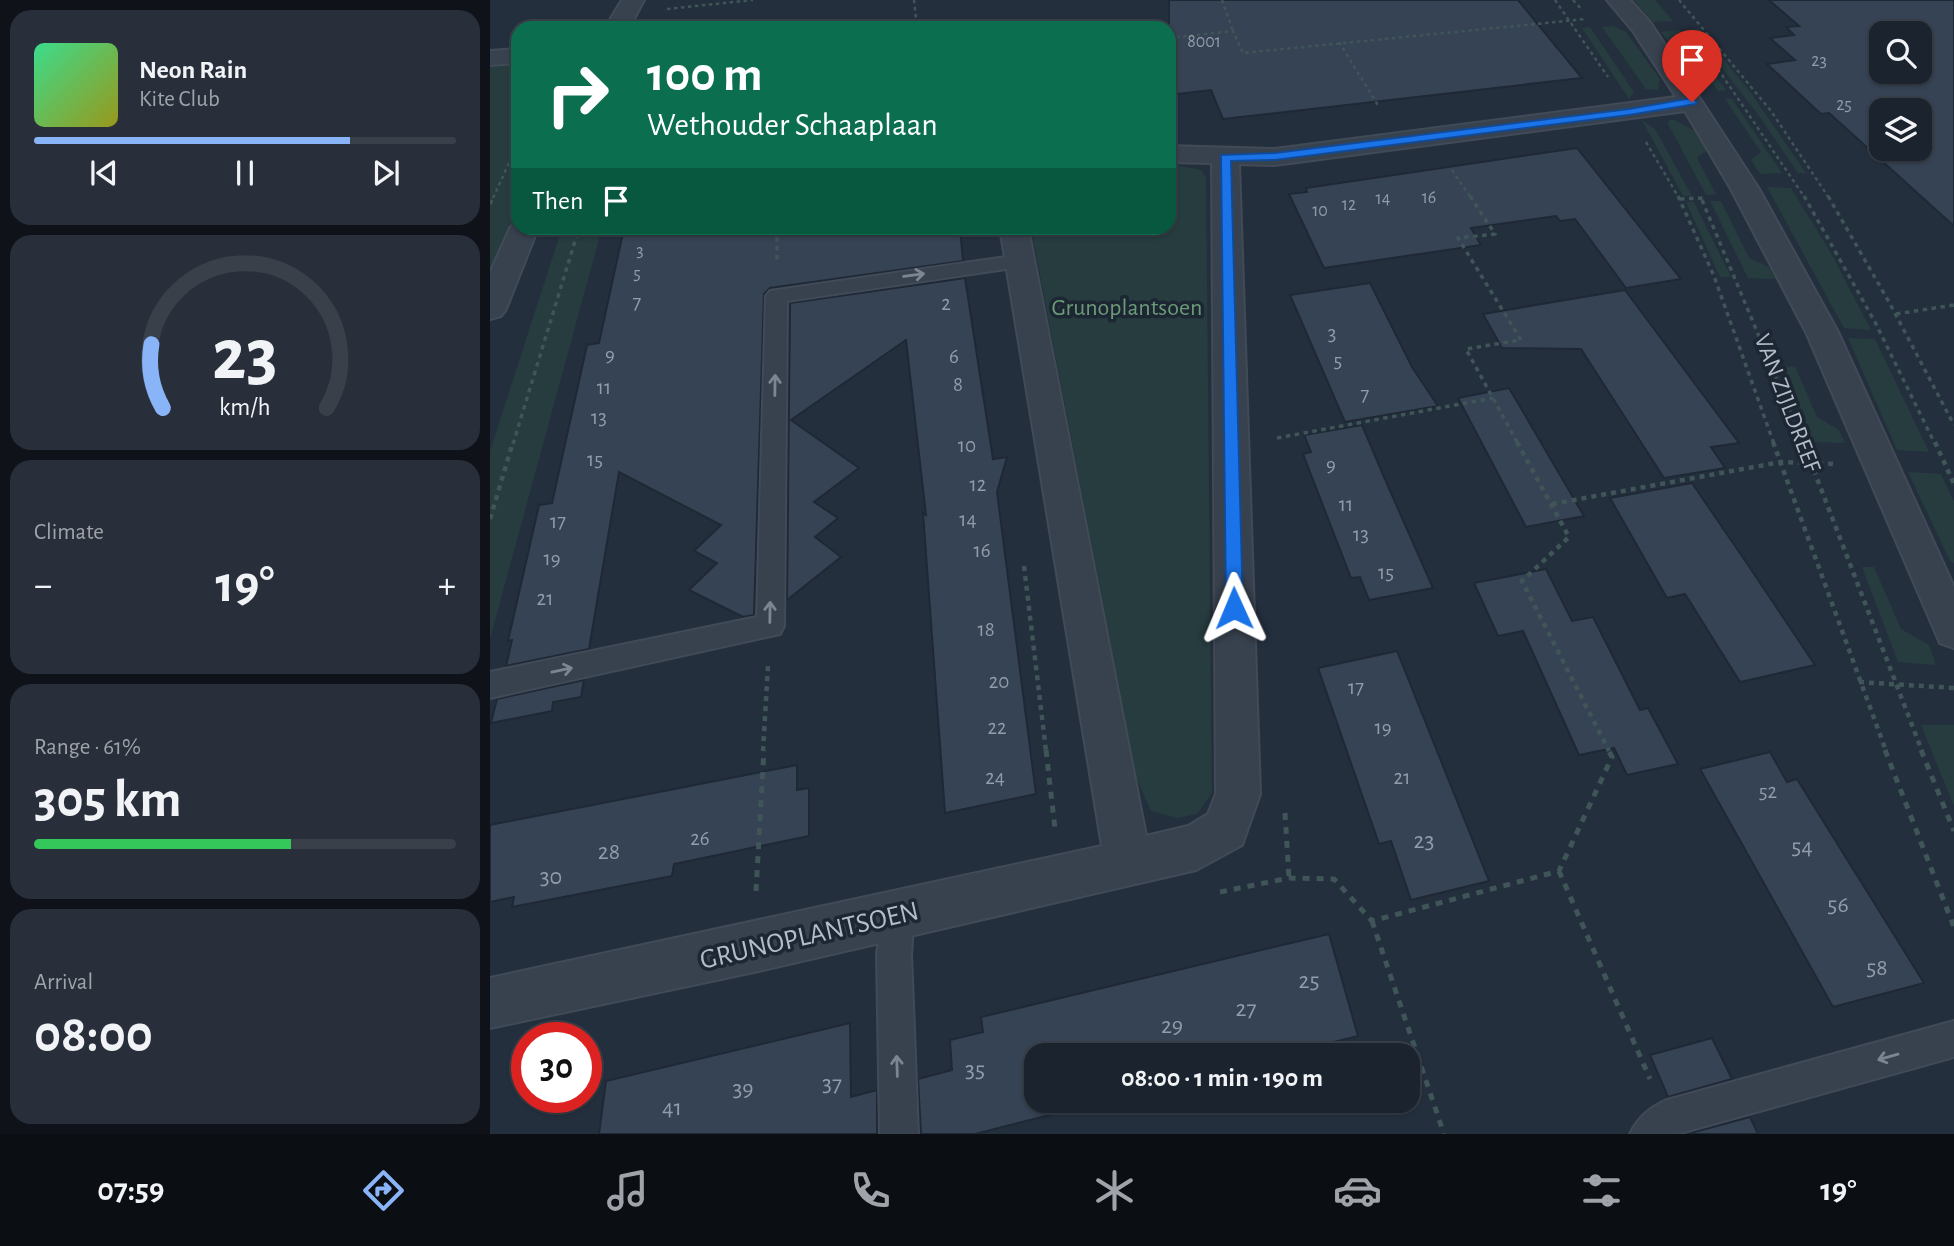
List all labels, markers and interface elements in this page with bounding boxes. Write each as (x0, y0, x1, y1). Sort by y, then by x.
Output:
map controls (1869, 21, 1932, 161)
button: search (1869, 21, 1932, 84)
pin (1662, 30, 1722, 102)
house number: 8001 (1187, 33, 1221, 51)
icon: arrive (1673, 41, 1711, 79)
icon: right (532, 49, 623, 140)
text: 100 m (647, 51, 763, 100)
house number: 23 (1811, 52, 1827, 70)
text: Neon Rain (139, 57, 247, 83)
text: Kite Club (139, 88, 220, 111)
house number: 25 (1836, 96, 1852, 114)
button: layers (1869, 98, 1932, 161)
text: Wethouder Schaaplaan (647, 109, 938, 141)
icon: previous (85, 154, 123, 192)
icon: pause (226, 154, 264, 192)
icon: next (367, 154, 405, 192)
icon: arrive (597, 182, 635, 220)
text: Then (532, 188, 583, 214)
house number: 16 (1422, 189, 1436, 207)
house number: 14 (1376, 190, 1391, 208)
house number: 12 (1342, 196, 1356, 214)
house number: 10 (1312, 202, 1328, 220)
house number: 3 (636, 242, 644, 260)
house number: 5 (633, 265, 641, 283)
one-way arrow (902, 269, 925, 282)
house number: 7 (633, 292, 642, 313)
house number: 2 (941, 293, 951, 314)
park label: Grunoplantsoen (1052, 296, 1202, 320)
text: 23 (212, 321, 278, 394)
house number: 3 (1328, 323, 1336, 344)
street label: VAN ZIJLDREEF (1750, 331, 1825, 476)
house number: 9 (605, 344, 615, 365)
house number: 6 (949, 346, 959, 367)
house number: 5 (1334, 350, 1342, 371)
one-way arrow (768, 373, 782, 396)
house number: 8 (953, 374, 963, 395)
house number: 11 (597, 377, 611, 398)
house number: 7 (1361, 384, 1370, 405)
text: km/h (219, 395, 271, 420)
house number: 13 (591, 407, 607, 428)
house number: 10 (958, 435, 976, 456)
house number: 15 (587, 449, 603, 470)
house number: 9 (1326, 454, 1336, 475)
house number: 12 (970, 474, 986, 495)
house number: 11 (1339, 494, 1353, 515)
house number: 14 (959, 509, 977, 530)
house number: 17 (550, 511, 566, 532)
text: Climate (34, 521, 104, 544)
house number: 13 (1353, 524, 1369, 545)
house number: 16 (973, 540, 991, 561)
house number: 19 (543, 548, 561, 569)
text: 19° (215, 559, 275, 611)
house number: 15 (1378, 562, 1394, 583)
text: − (34, 567, 52, 605)
text: + (438, 567, 456, 605)
position arrow (1197, 571, 1271, 645)
house number: 21 (537, 588, 553, 609)
one-way arrow (764, 601, 777, 624)
house number: 18 (977, 619, 995, 640)
one-way arrow (550, 663, 573, 677)
house number: 20 (989, 671, 1009, 692)
house number: 17 (1348, 677, 1364, 698)
house number: 22 (987, 717, 1007, 738)
house number: 19 (1374, 717, 1392, 738)
text: Range · 61% (34, 736, 141, 759)
house number: 24 (985, 767, 1005, 788)
house number: 21 (1394, 767, 1410, 788)
text: 305 km (34, 774, 182, 826)
house number: 52 (1759, 781, 1777, 802)
house number: 26 (690, 828, 710, 849)
house number: 23 (1414, 829, 1434, 853)
house number: 54 (1791, 835, 1813, 859)
house number: 28 (598, 840, 620, 864)
house number: 30 (540, 865, 562, 889)
house number: 56 (1827, 893, 1849, 917)
street label: GRUNOPLANTSOEN (697, 897, 922, 975)
house number: 58 (1866, 956, 1888, 980)
house number: 25 (1299, 969, 1319, 993)
text: Arrival (34, 971, 93, 994)
house number: 27 (1236, 997, 1256, 1021)
text: 08:00 (34, 1009, 153, 1061)
house number: 29 (1161, 1014, 1183, 1038)
speed limit sign: 30 (511, 1022, 602, 1113)
one-way arrow (1877, 1051, 1899, 1064)
one-way arrow (891, 1055, 904, 1078)
house number: 35 (965, 1058, 985, 1082)
text: 08:00 · 1 min · 190 m (1121, 1065, 1323, 1091)
house number: 37 (822, 1072, 842, 1096)
house number: 39 (732, 1077, 754, 1101)
house number: 41 (662, 1096, 682, 1120)
icon: directions (359, 1166, 408, 1215)
icon: music (603, 1166, 652, 1215)
icon: phone (846, 1166, 895, 1215)
icon: climate (1090, 1166, 1139, 1215)
icon: car (1333, 1166, 1382, 1215)
icon: filters (1577, 1166, 1626, 1215)
text: 07:59 (97, 1174, 164, 1206)
text: 19° (1820, 1174, 1857, 1206)

